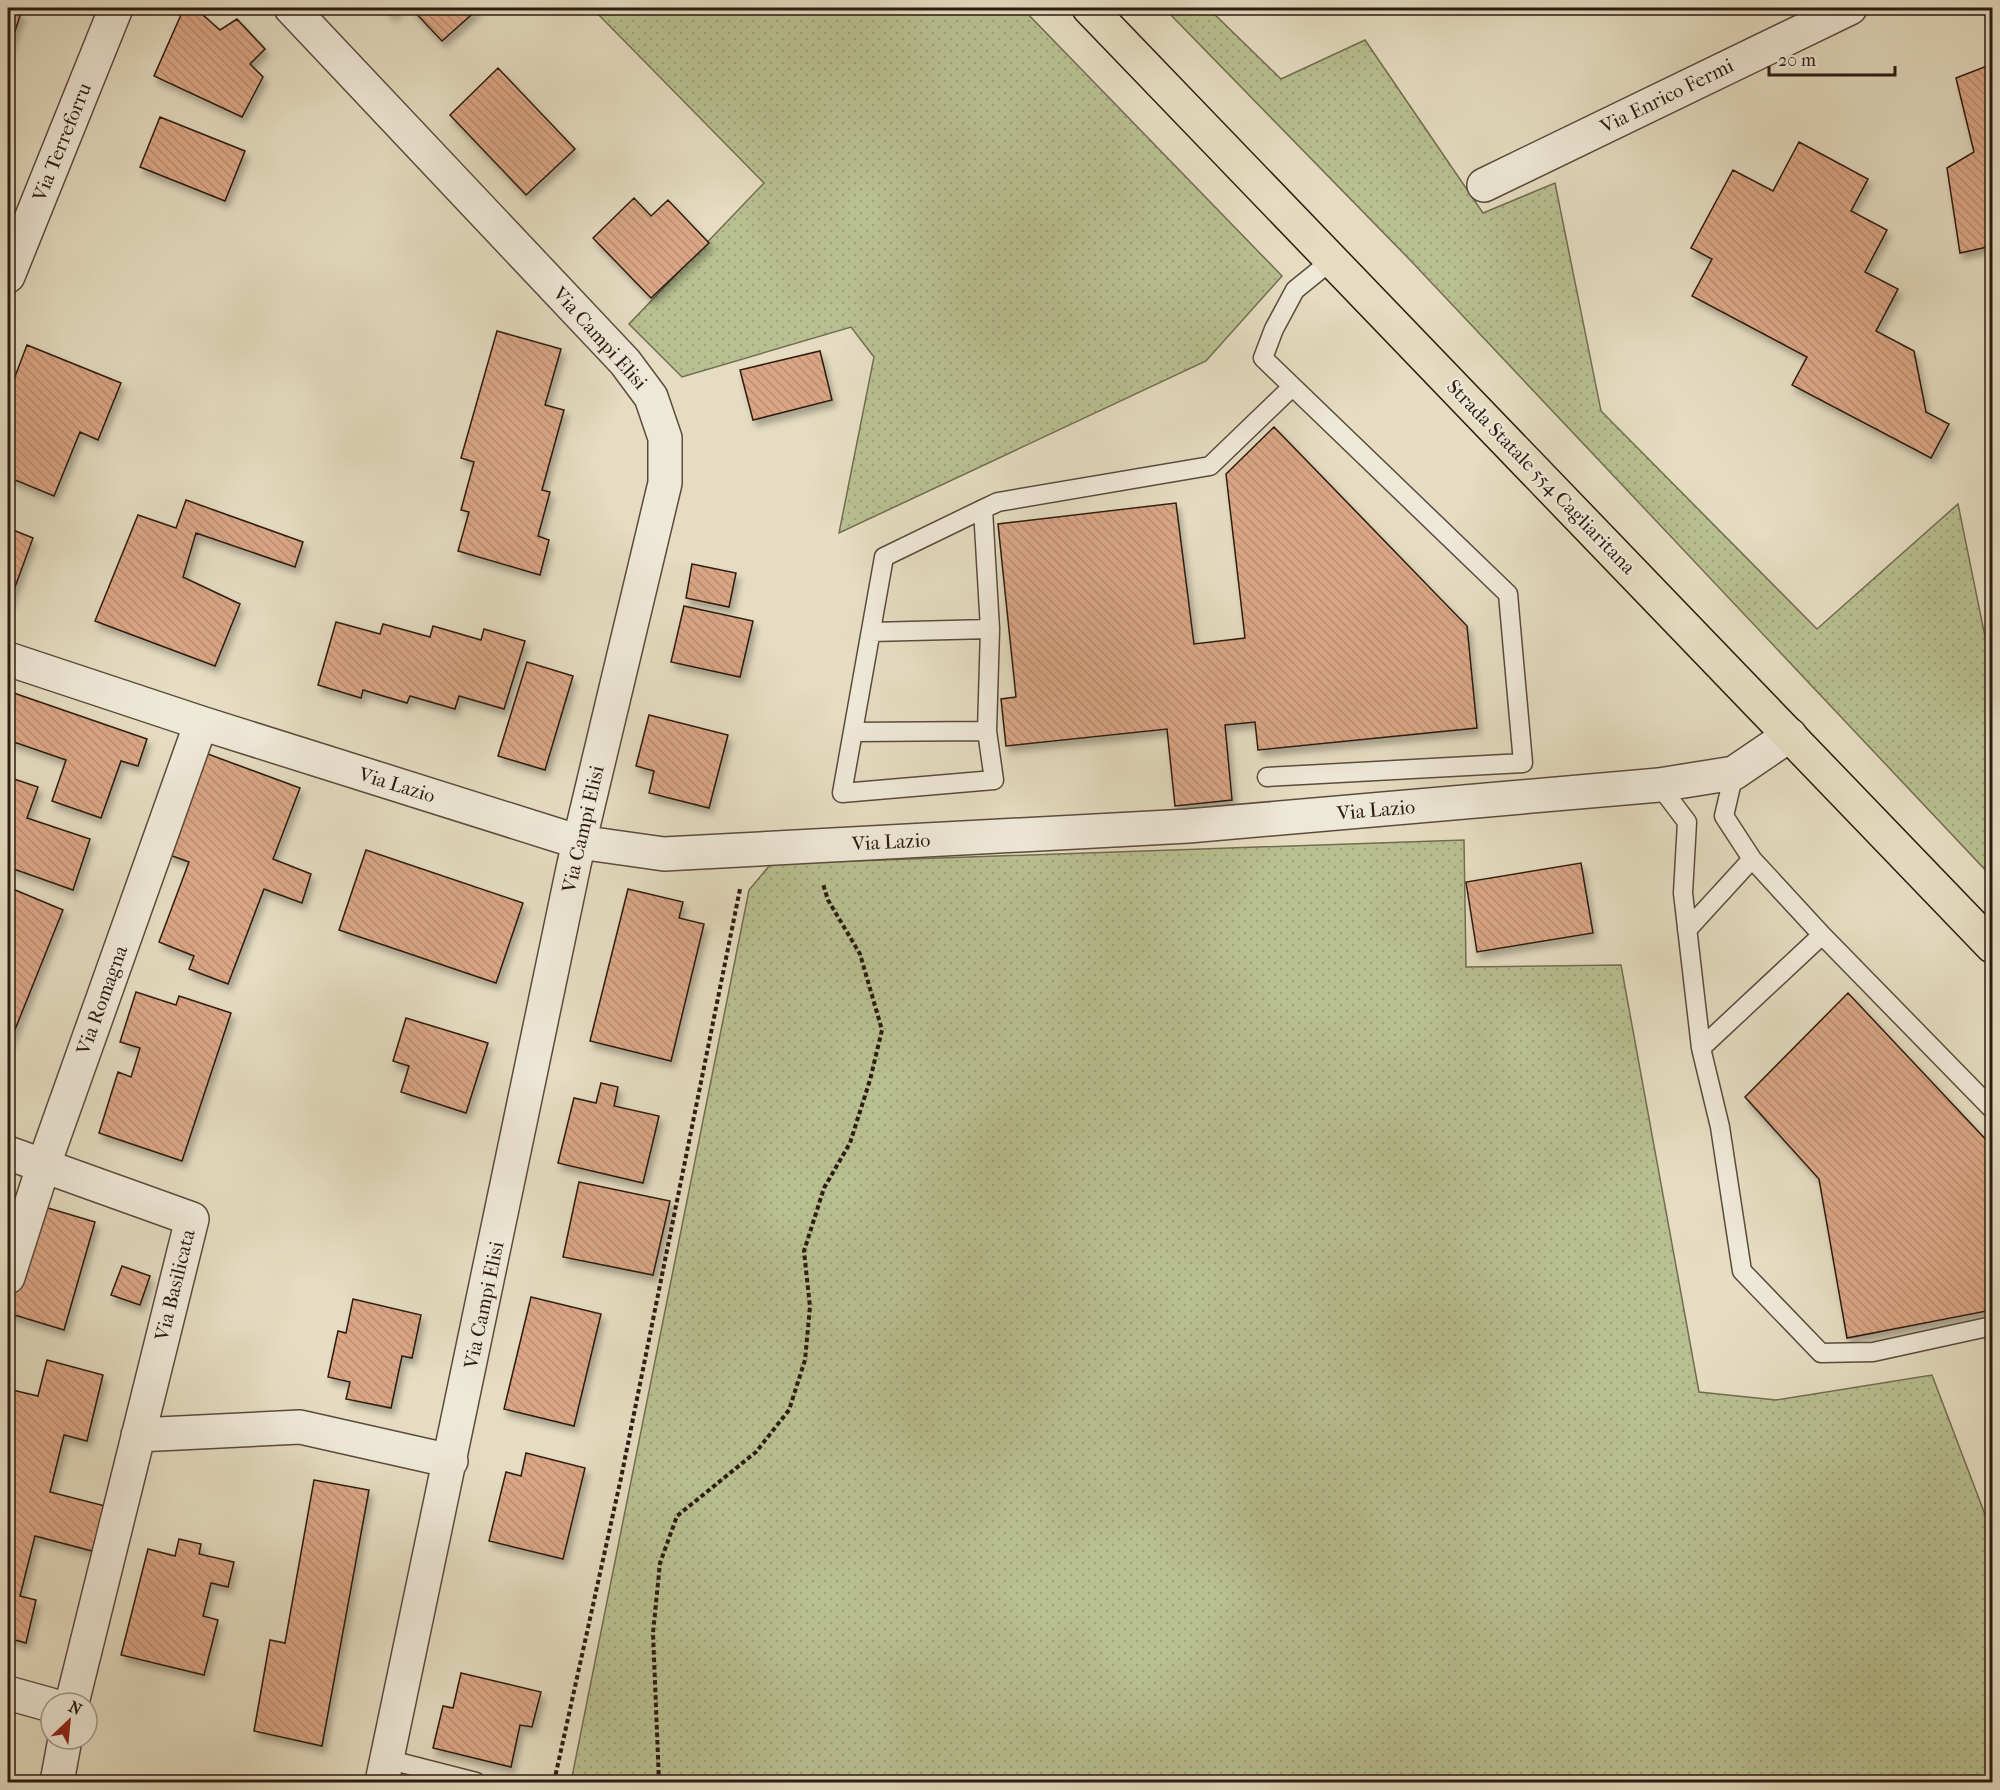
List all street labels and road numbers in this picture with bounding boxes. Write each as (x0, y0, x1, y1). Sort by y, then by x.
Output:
street label: Via Enrico Fermi (1596, 54, 1737, 139)
street label: Via Terreforru (27, 79, 96, 205)
street label: Via Campi Elisi (547, 281, 652, 394)
street label: Strada Statale 554 Cagliaritana (1442, 375, 1641, 579)
street label: Via Lazio (355, 762, 438, 807)
street label: Via Campi Elisi (557, 763, 609, 896)
street label: Via Lazio (1335, 795, 1416, 825)
street label: Via Lazio (850, 828, 931, 856)
street label: Via Romagna (71, 942, 133, 1059)
street label: Via Basilicata (150, 1226, 200, 1344)
street label: Via Campi Elisi (459, 1239, 509, 1372)

